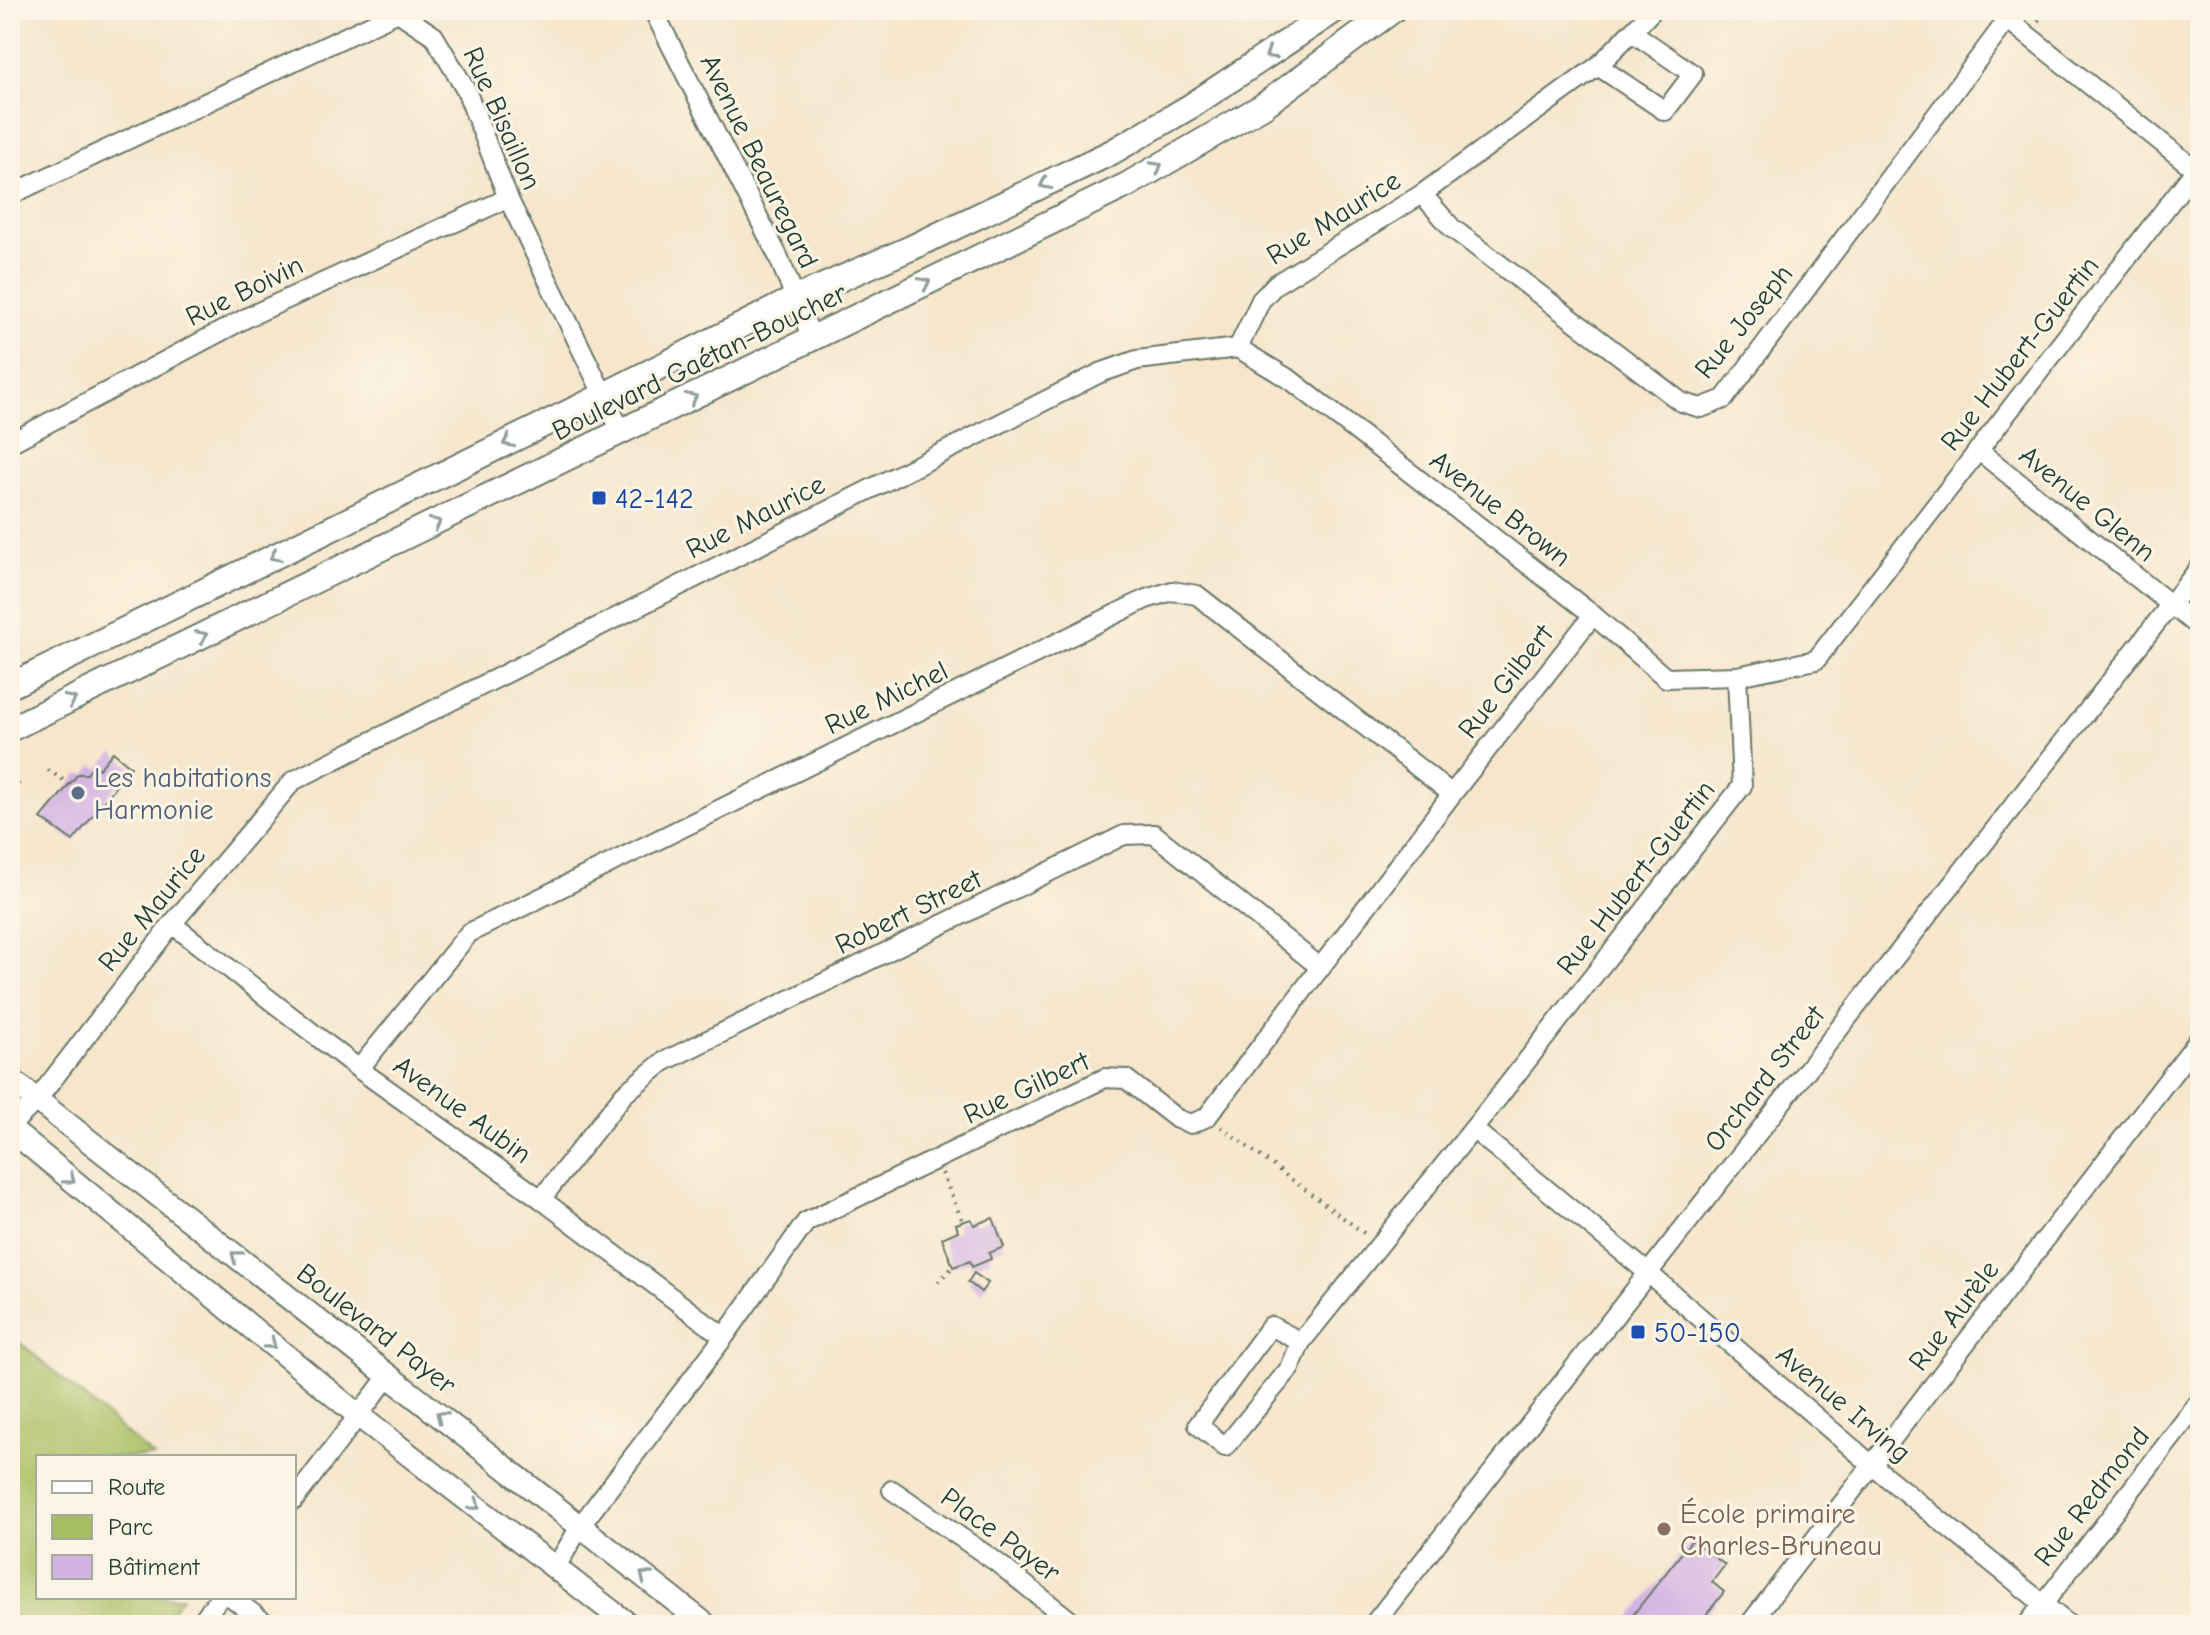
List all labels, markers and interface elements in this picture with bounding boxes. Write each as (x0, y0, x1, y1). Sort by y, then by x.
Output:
street label: Rue Bisaillon (456, 42, 548, 195)
one-way arrow (1265, 45, 1279, 60)
street label: Avenue Beauregard (693, 49, 825, 274)
one-way arrow (1148, 161, 1163, 177)
street label: Rue Maurice (1261, 164, 1406, 272)
one-way arrow (1039, 174, 1054, 190)
street label: Rue Boivin (181, 249, 308, 333)
street label: Rue Hubert-Guertin (1934, 250, 2106, 457)
street label: Rue Joseph (1688, 258, 1799, 385)
street label: Boulevard Gaétan-Boucher (547, 277, 852, 447)
one-way arrow (916, 277, 931, 293)
one-way arrow (683, 392, 698, 408)
one-way arrow (502, 432, 517, 448)
street label: Avenue Glenn (2013, 439, 2162, 568)
street label: Avenue Brown (1424, 444, 1577, 574)
street label: Rue Maurice (681, 468, 830, 566)
place label: 42-142 (615, 483, 694, 515)
marker: 42-142 (590, 489, 608, 507)
one-way arrow (427, 517, 442, 533)
one-way arrow (268, 546, 283, 562)
street label: Rue Gilbert (1452, 618, 1561, 745)
one-way arrow (193, 630, 208, 646)
street label: Rue Michel (820, 654, 953, 741)
one-way arrow (62, 694, 77, 710)
place label: Les habitations Harmonie (94, 762, 271, 826)
street label: Rue Hubert-Guertin (1550, 774, 1722, 981)
marker: Les habitations Harmonie (69, 784, 87, 802)
street label: Rue Maurice (92, 840, 212, 978)
street label: Robert Street (830, 862, 988, 961)
street label: Orchard Street (1698, 999, 1832, 1158)
street label: Rue Gilbert (958, 1044, 1095, 1131)
street label: Avenue Aubin (387, 1049, 537, 1170)
one-way arrow (61, 1169, 75, 1184)
one-way arrow (230, 1251, 245, 1265)
street label: Rue Aurèle (1902, 1254, 2006, 1377)
street label: Boulevard Payer (291, 1257, 462, 1401)
place label: 50-150 (1654, 1317, 1741, 1349)
marker: 50-150 (1629, 1323, 1647, 1341)
one-way arrow (262, 1334, 277, 1348)
street label: Avenue Irving (1770, 1338, 1917, 1469)
one-way arrow (435, 1411, 450, 1425)
street label: Rue Redmond (2027, 1421, 2156, 1573)
legend (36, 1455, 296, 1599)
text: Route (108, 1473, 165, 1501)
street label: Place Payer (935, 1481, 1066, 1589)
one-way arrow (466, 1495, 480, 1510)
place label: École primaire Charles-Bruneau (1680, 1497, 1882, 1562)
text: Parc (108, 1513, 153, 1541)
marker: École primaire Charles-Bruneau (1655, 1520, 1673, 1538)
text: Bâtiment (108, 1553, 201, 1581)
one-way arrow (639, 1572, 654, 1586)

